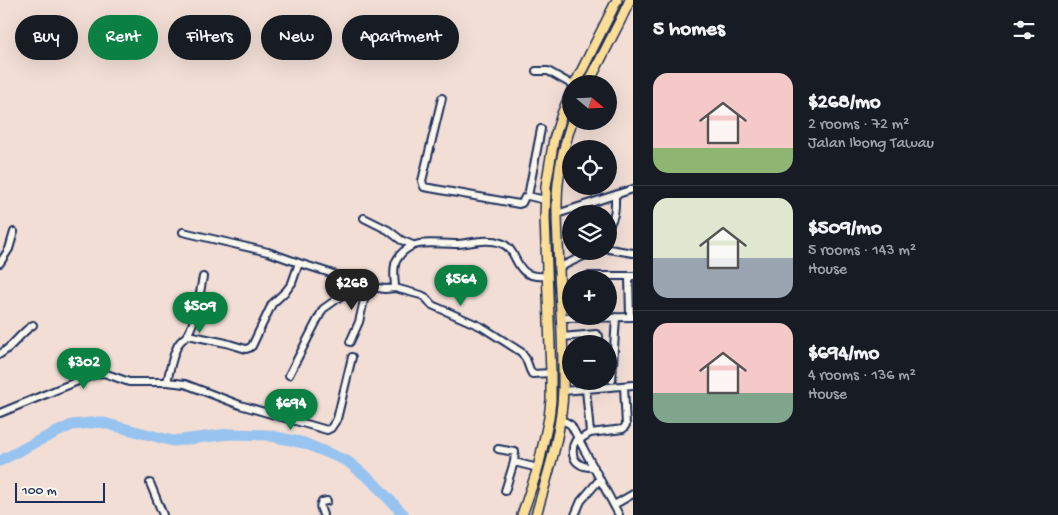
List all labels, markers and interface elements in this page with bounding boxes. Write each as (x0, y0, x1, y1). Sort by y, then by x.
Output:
chip: Buy (15, 15, 78, 60)
chip: Rent (88, 15, 158, 60)
chip: Filters (168, 15, 251, 60)
chip: New (261, 15, 332, 60)
chip: Apartment (342, 15, 459, 60)
icon: filters (1010, 16, 1038, 44)
text: 5 homes (653, 18, 725, 43)
north arrow (562, 75, 618, 130)
map controls (562, 75, 617, 390)
text: $268/mo (808, 91, 881, 116)
icon: home (693, 93, 753, 153)
text: 2 rooms · 72 m² (808, 116, 909, 135)
text: Jalan Ibong Tawau (808, 135, 934, 154)
button: locate (562, 140, 617, 195)
button: layers (562, 205, 617, 260)
text: $509/mo (808, 217, 882, 242)
icon: home (693, 218, 753, 278)
text: 5 rooms · 143 m² (808, 242, 916, 261)
text: House (808, 261, 847, 280)
pin: $564 (431, 264, 491, 307)
pin: $268 (322, 268, 382, 311)
button: + (562, 270, 617, 325)
text: $564 (445, 271, 477, 290)
text: $268 (336, 275, 368, 294)
pin: $509 (170, 292, 230, 334)
text: $509 (184, 298, 216, 317)
button: − (562, 335, 617, 390)
text: $694/mo (808, 342, 879, 367)
icon: home (693, 343, 753, 403)
pin: $302 (54, 348, 114, 390)
text: $302 (68, 354, 100, 373)
text: 4 rooms · 136 m² (808, 367, 916, 386)
text: House (808, 386, 847, 405)
pin: $694 (261, 388, 321, 431)
text: $694 (276, 395, 306, 414)
scale bar (15, 480, 105, 503)
text: 100 m (22, 483, 57, 500)

